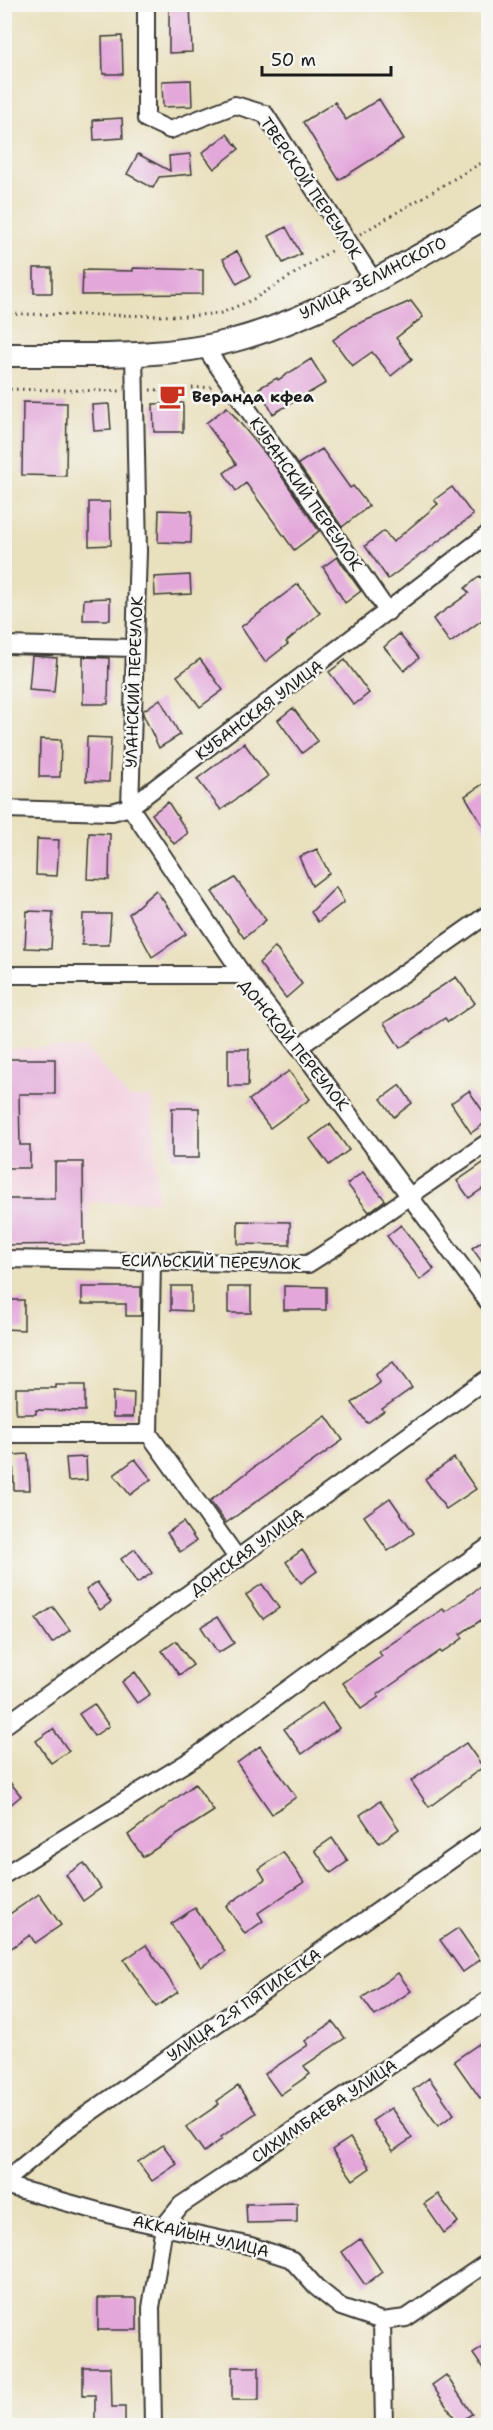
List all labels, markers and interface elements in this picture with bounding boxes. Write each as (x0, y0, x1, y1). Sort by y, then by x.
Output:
scale bar (262, 39, 391, 77)
text: 50 m (271, 48, 316, 72)
street label: ТВЕРСКОЙ ПЕРЕУЛОК (256, 113, 367, 264)
street label: УЛИЦА ЗЕЛИНСКОГО (296, 232, 450, 324)
cafe icon: Веранда кфеа (157, 381, 187, 411)
place label: Веранда кфеа (192, 386, 314, 407)
street label: КУБАНСКИЙ ПЕРЕУЛОК (245, 413, 367, 575)
street label: УЛАНСКИЙ ПЕРЕУЛОК (120, 595, 148, 769)
street label: КУБАНСКАЯ УЛИЦА (191, 655, 327, 765)
street label: ДОНСКОЙ ПЕРЕУЛОК (234, 975, 354, 1116)
street label: ЕСИЛЬСКИЙ ПЕРЕУЛОК (121, 1250, 302, 1274)
street label: ДОНСКАЯ УЛИЦА (186, 1504, 308, 1600)
street label: УЛИЦА 2-Я ПЯТИЛЕТКА (163, 1944, 325, 2066)
street label: СИХИМБАЕВА УЛИЦА (247, 2054, 401, 2168)
street label: АККАЙЫН УЛИЦА (131, 2210, 271, 2262)

